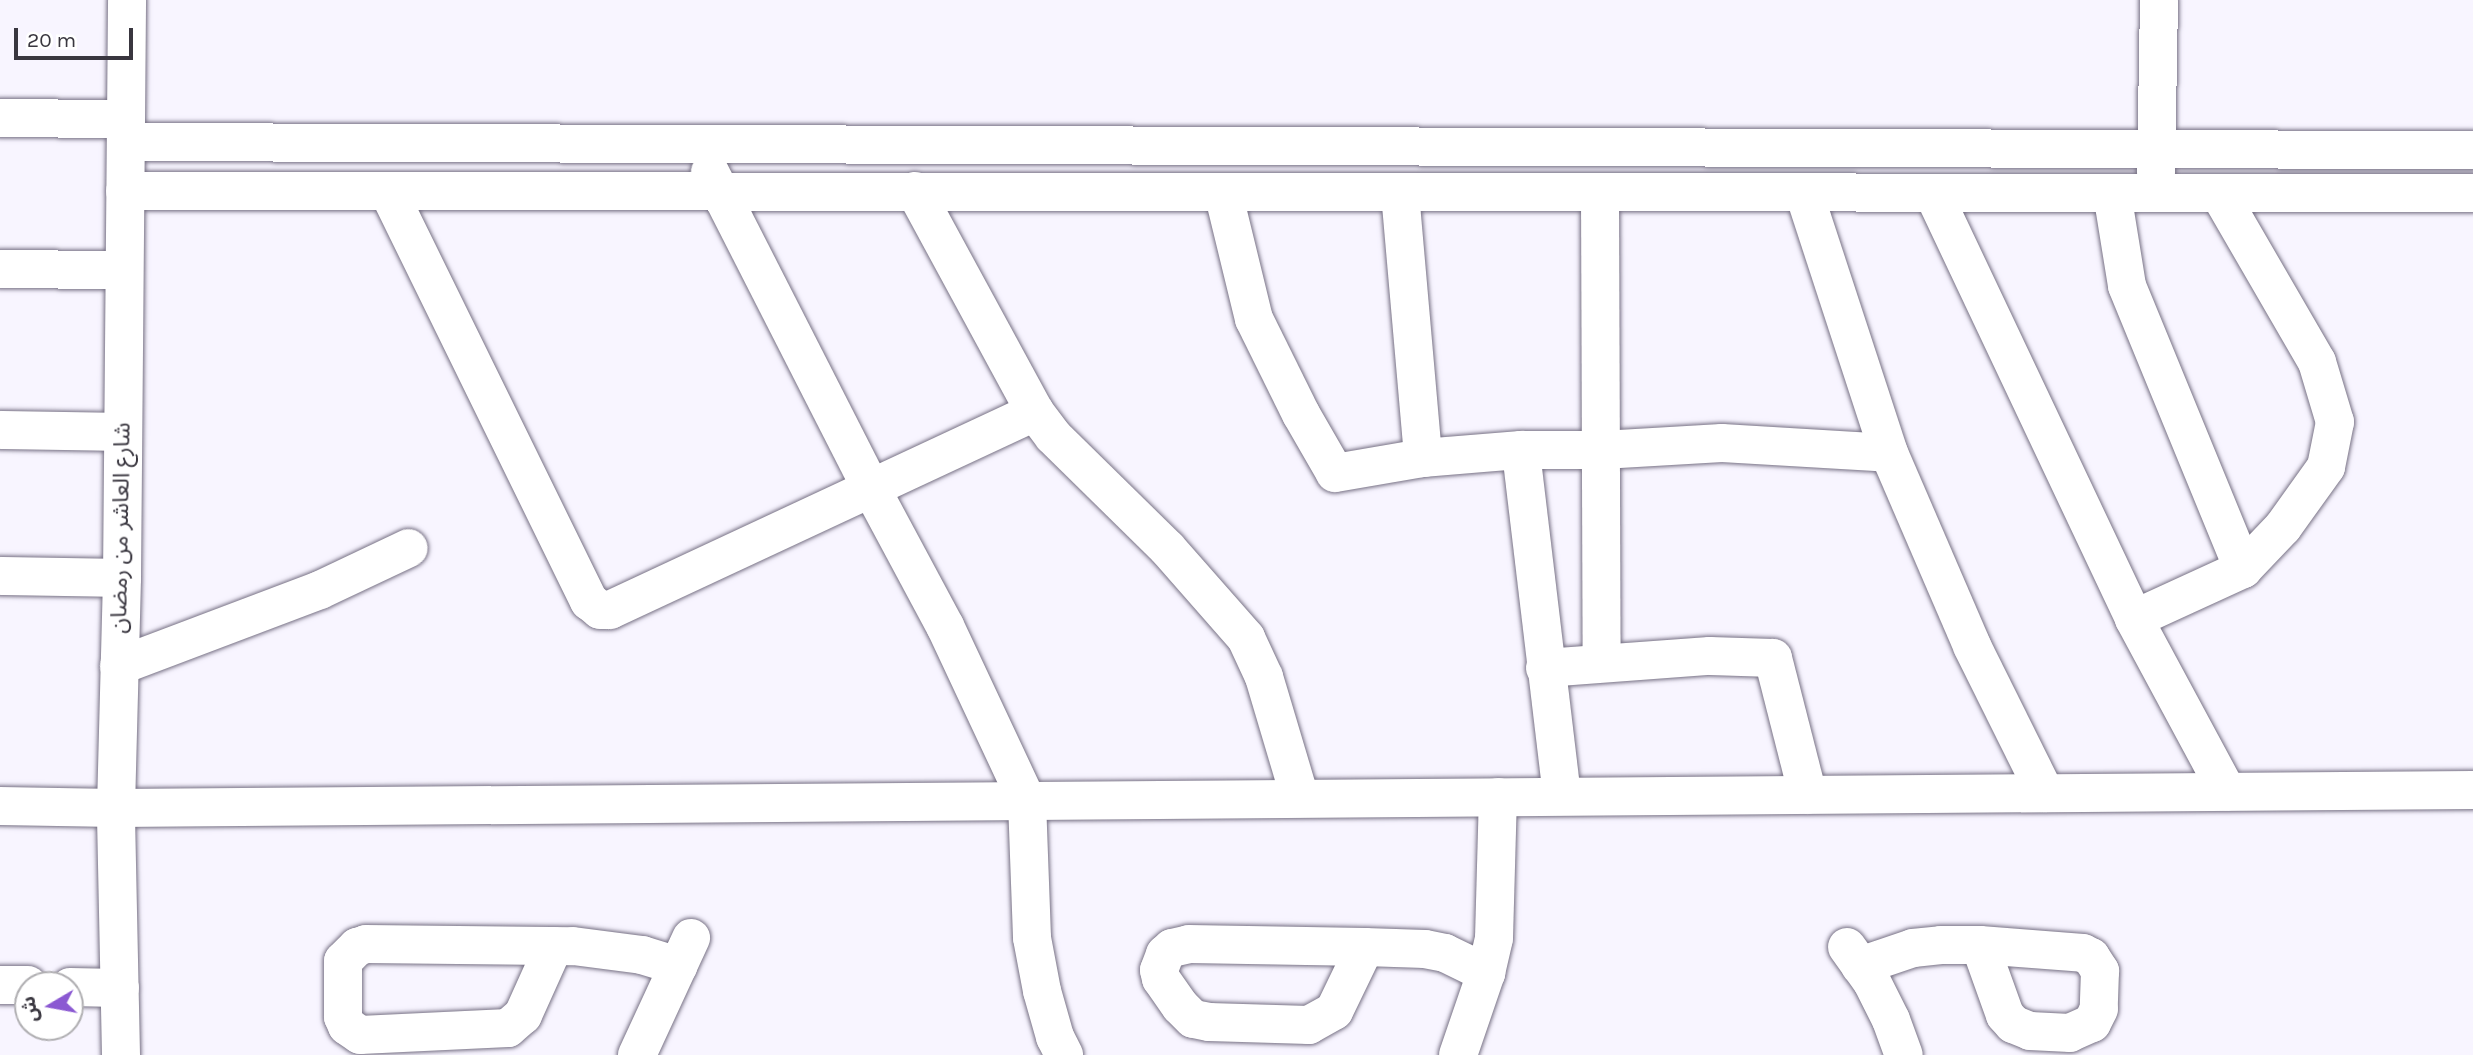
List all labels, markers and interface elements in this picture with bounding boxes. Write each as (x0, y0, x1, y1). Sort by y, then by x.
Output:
scale bar (18, 14, 136, 58)
text: 20 m (27, 28, 76, 52)
street label: شارع العاشر من رمضان (105, 422, 137, 634)
north arrow (14, 971, 84, 1041)
text: ش (17, 995, 43, 1024)

